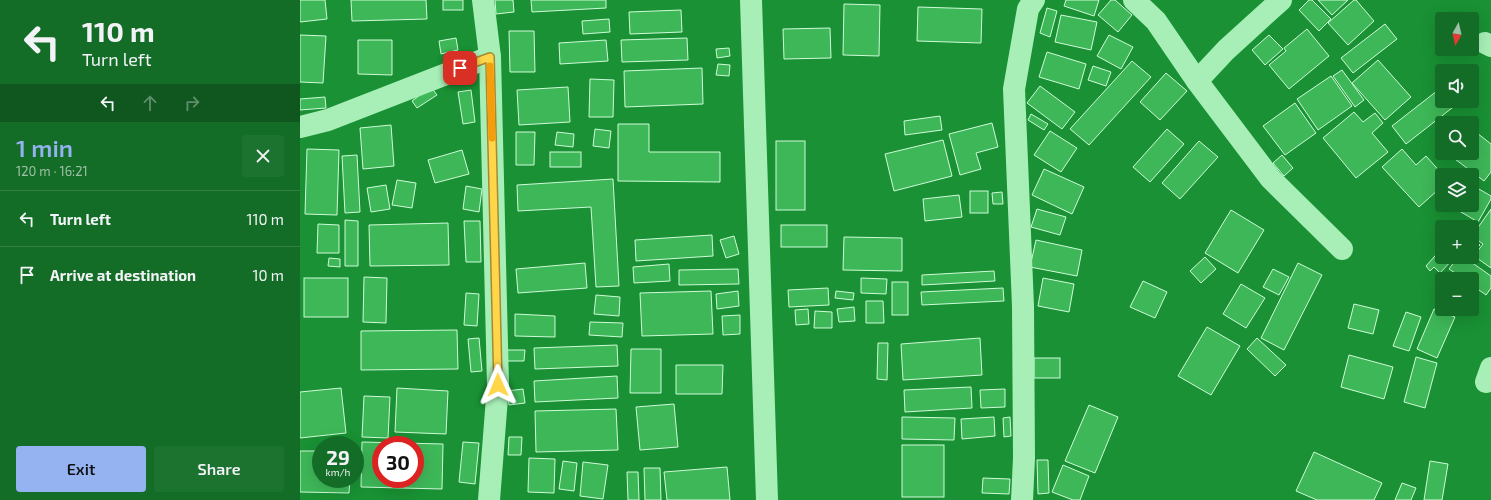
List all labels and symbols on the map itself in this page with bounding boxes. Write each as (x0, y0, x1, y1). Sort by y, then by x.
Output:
north arrow (1435, 12, 1479, 56)
pin (443, 51, 477, 85)
position arrow (477, 364, 519, 406)
speed limit sign: 30 (372, 436, 424, 488)

